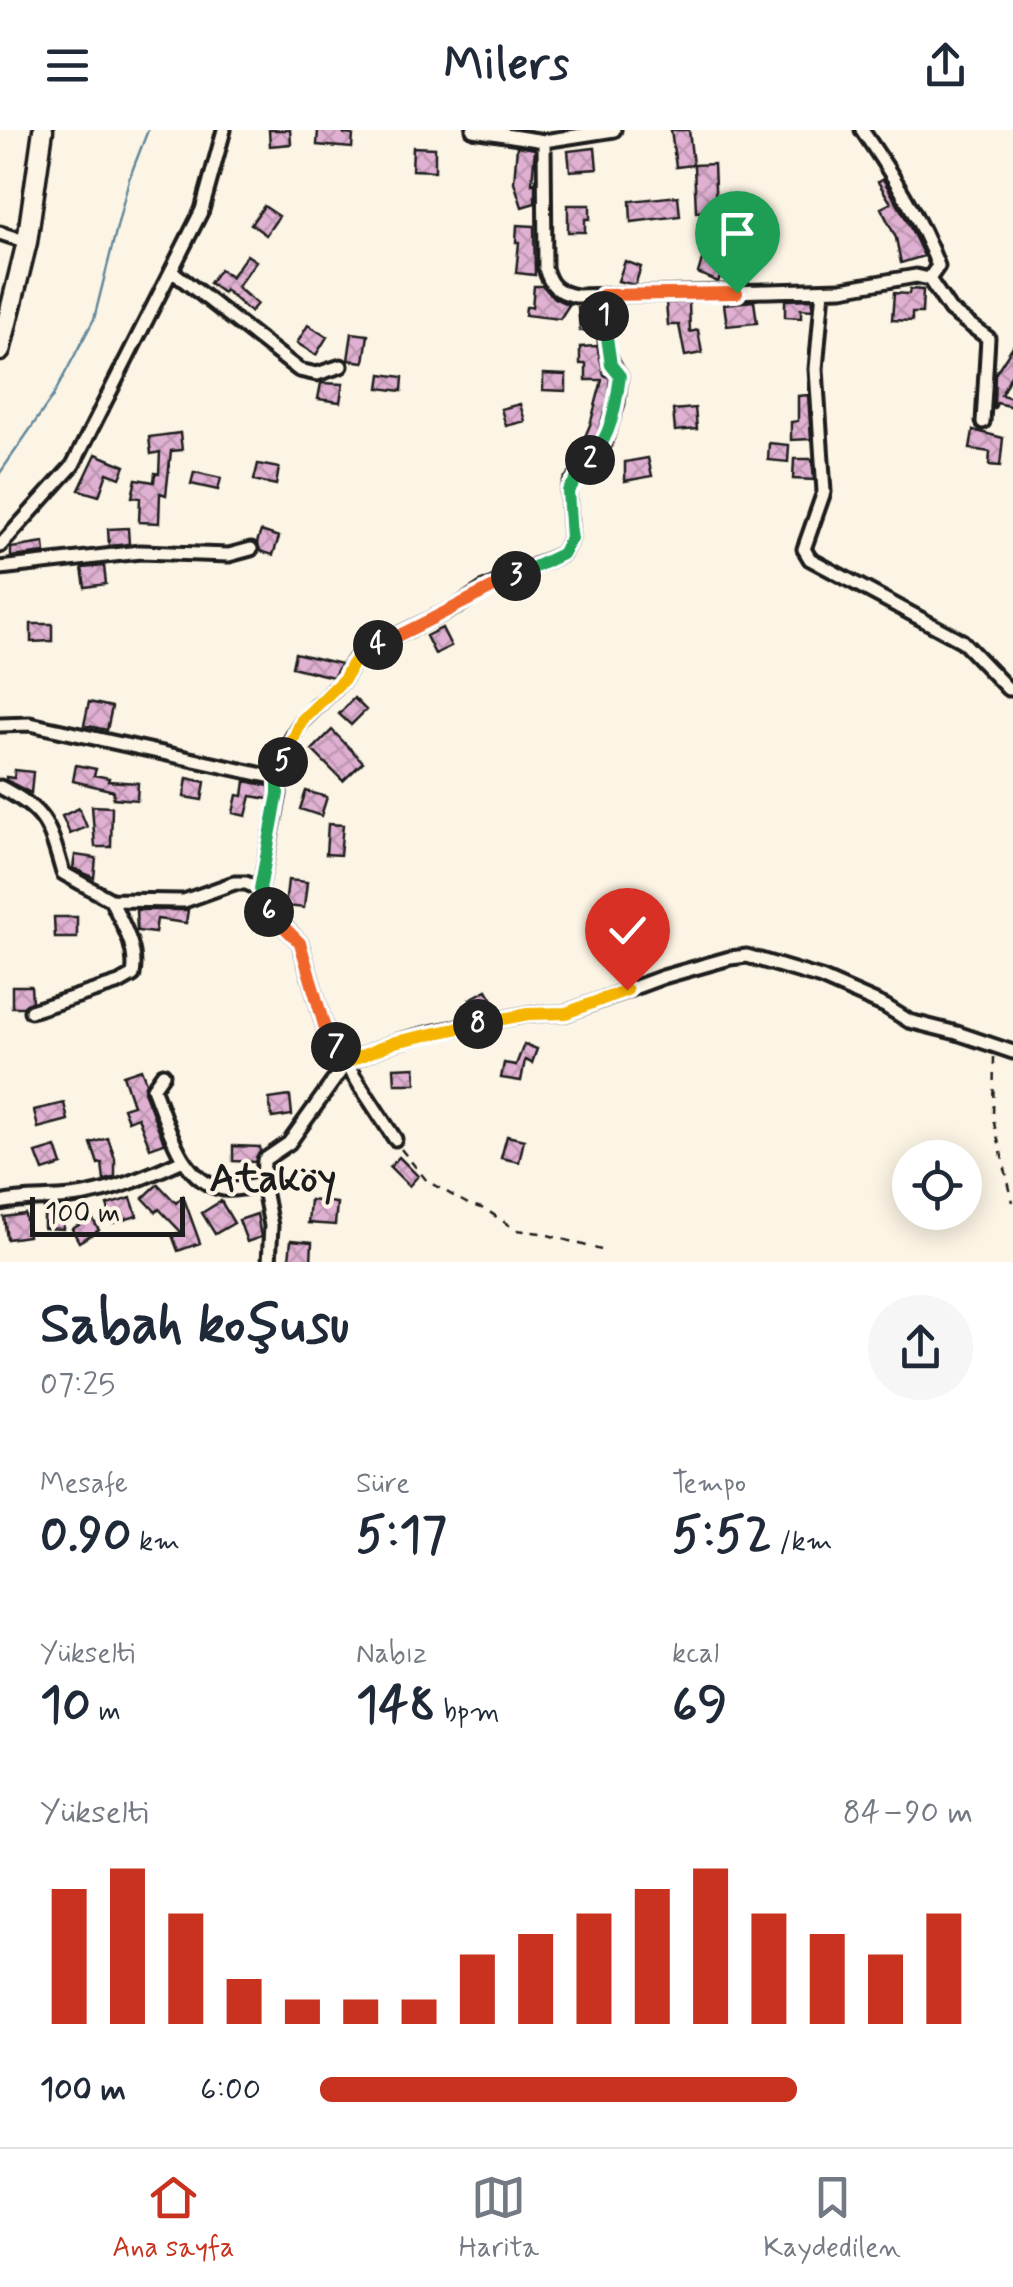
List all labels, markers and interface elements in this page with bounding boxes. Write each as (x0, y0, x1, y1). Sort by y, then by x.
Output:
text: Milers (444, 36, 569, 95)
icon: menu (40, 38, 95, 93)
icon: share (918, 38, 973, 93)
pin (695, 191, 780, 294)
icon: arrive (710, 206, 765, 261)
pin: 1 (579, 291, 629, 341)
text: 1 (598, 297, 610, 334)
pin: 2 (565, 435, 615, 485)
text: 2 (583, 441, 597, 478)
pin: 3 (491, 551, 541, 601)
text: 3 (510, 557, 522, 594)
pin: 4 (353, 620, 403, 670)
text: 4 (370, 626, 386, 663)
pin: 5 (258, 737, 308, 787)
text: 5 (275, 743, 291, 780)
pin: 6 (244, 887, 294, 937)
pin (585, 888, 670, 991)
text: 6 (262, 893, 276, 930)
icon: check (600, 903, 655, 958)
pin: 8 (453, 999, 503, 1049)
text: 8 (470, 1005, 486, 1042)
pin: 7 (311, 1022, 361, 1072)
text: 7 (328, 1028, 345, 1065)
map controls (892, 1140, 982, 1230)
button: locate (892, 1140, 982, 1230)
district label: Ataköy (210, 1154, 337, 1206)
scale bar (30, 1192, 185, 1236)
text: 100 m (45, 1196, 120, 1233)
text: Sabah koşusu (40, 1290, 349, 1362)
button: share (868, 1295, 973, 1400)
text: 07:25 (40, 1364, 115, 1406)
text: Mesafe (40, 1466, 128, 1503)
text: Süre (356, 1466, 410, 1503)
text: Tempo (672, 1466, 746, 1503)
text: 0.90 (40, 1503, 132, 1569)
text: 5:17 (356, 1503, 447, 1569)
text: 5:52 (672, 1503, 772, 1569)
text: km (132, 1524, 180, 1561)
text: /km (772, 1524, 832, 1561)
text: Yükselti (40, 1636, 135, 1673)
text: Nabız (356, 1636, 427, 1673)
text: kcal (672, 1636, 719, 1673)
text: 10 (40, 1673, 91, 1739)
text: 148 (356, 1673, 436, 1739)
text: 69 (672, 1673, 727, 1739)
text: m (91, 1694, 121, 1731)
text: bpm (436, 1694, 500, 1731)
text: Yükselti (40, 1792, 148, 1834)
text: 84–90 m (843, 1792, 973, 1834)
text: 100 m (40, 2069, 126, 2111)
text: 6:00 (200, 2069, 261, 2111)
tab: Ana sayfa (112, 2170, 235, 2267)
tab: Harita (459, 2170, 539, 2267)
tab: Kaydedilen (763, 2170, 901, 2267)

